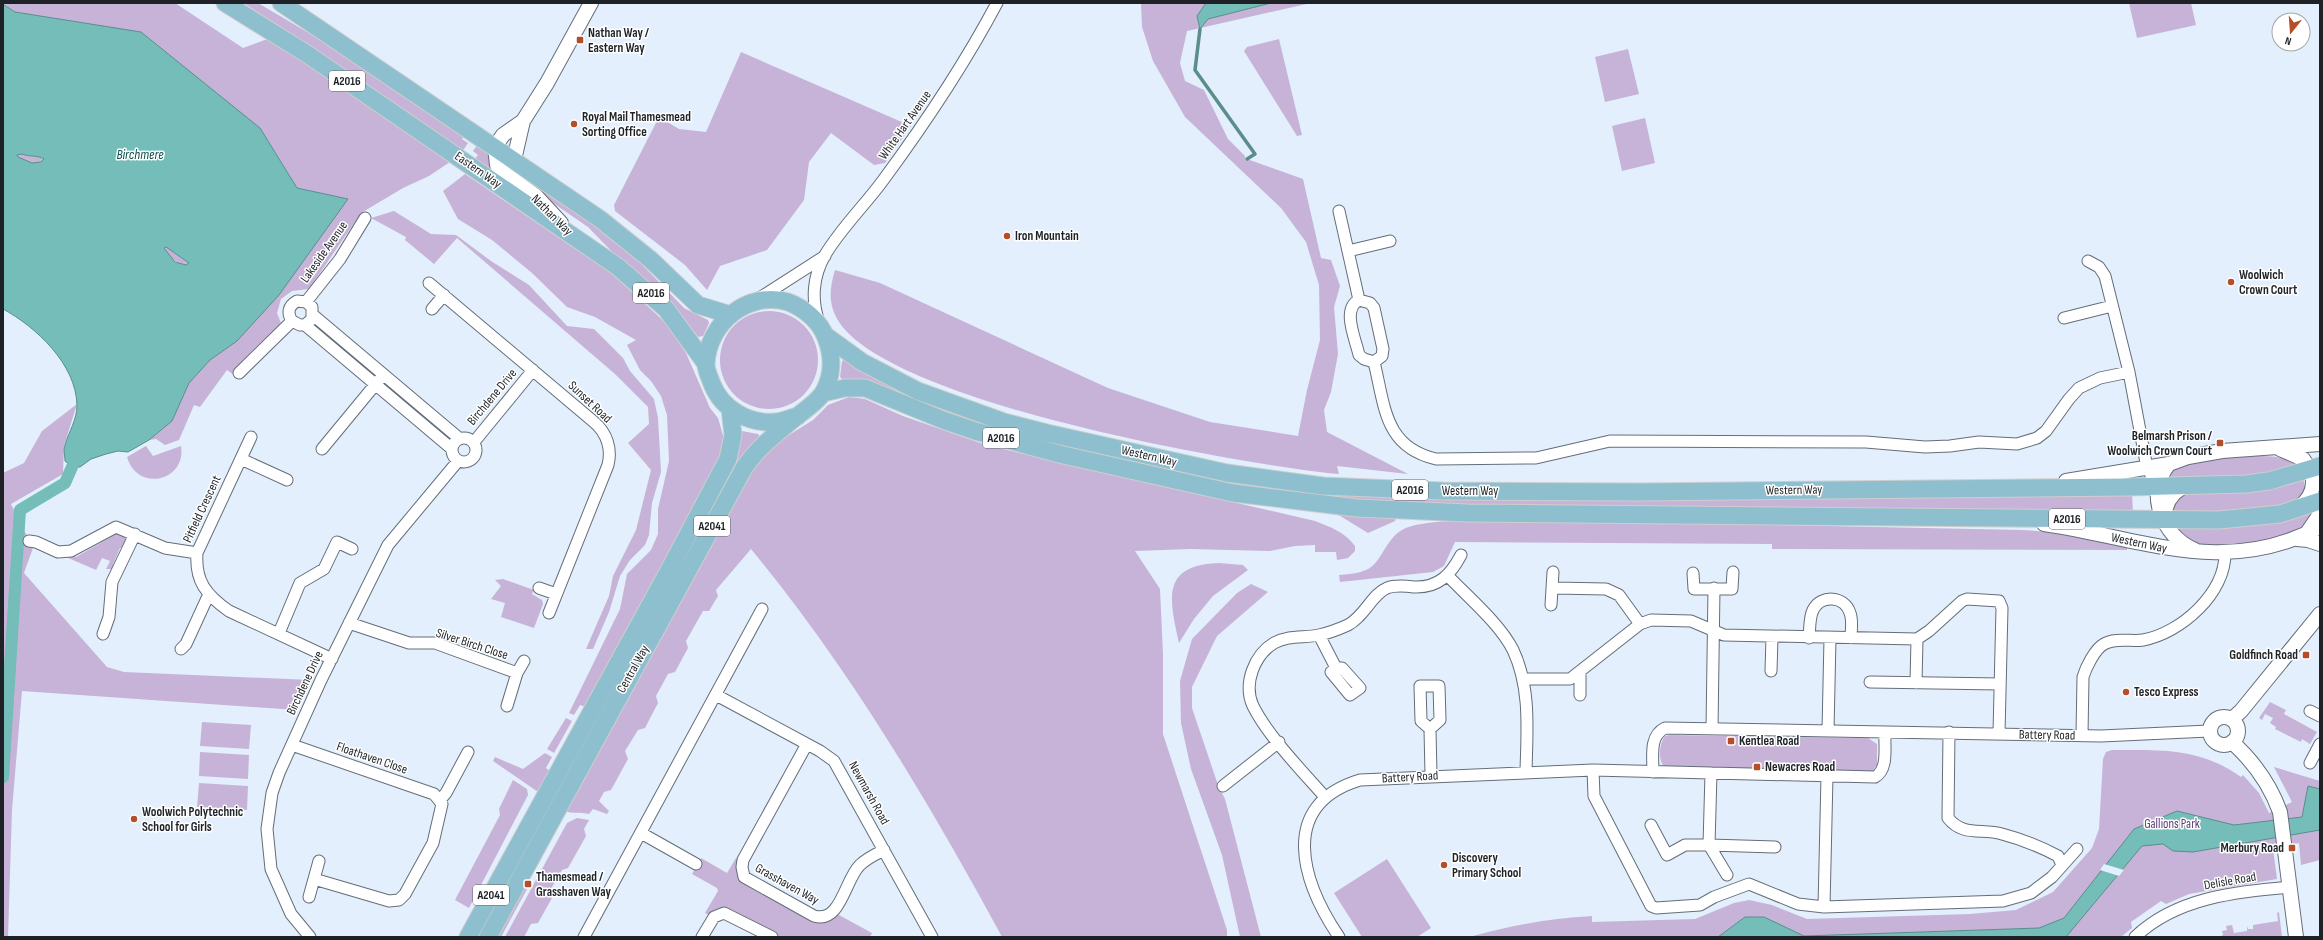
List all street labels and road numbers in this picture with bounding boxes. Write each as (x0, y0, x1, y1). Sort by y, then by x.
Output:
road number: A2016 (329, 71, 365, 91)
street label: White Hart Avenue (875, 87, 935, 163)
street label: Eastern Way (452, 148, 504, 192)
street label: Nathan Way (528, 191, 576, 239)
street label: Lakeside Avenue (297, 218, 351, 286)
road number: A2016 (633, 283, 669, 303)
street label: Birchdene Drive (464, 366, 520, 428)
street label: Sunset Road (565, 378, 615, 426)
road number: A2016 (983, 428, 1019, 448)
street label: Western Way (1120, 442, 1178, 470)
street label: Pitfield Crescent (179, 473, 225, 545)
road number: A2016 (1392, 480, 1428, 500)
street label: Western Way (1766, 482, 1822, 498)
street label: Western Way (1442, 483, 1498, 499)
road number: A2016 (2049, 509, 2085, 529)
road number: A2041 (694, 516, 730, 536)
street label: Western Way (2110, 529, 2168, 557)
street label: Silver Birch Close (434, 625, 510, 663)
street label: Central Way (613, 642, 653, 696)
street label: Birchdene Drive (283, 648, 327, 718)
street label: Battery Road (2019, 727, 2075, 743)
street label: Floathaven Close (334, 738, 410, 778)
street label: Newmarsh Road (845, 759, 893, 827)
street label: Battery Road (1381, 768, 1439, 786)
street label: Grasshaven Way (752, 860, 822, 908)
street label: Delisle Road (2203, 869, 2257, 893)
road number: A2041 (473, 885, 509, 905)

